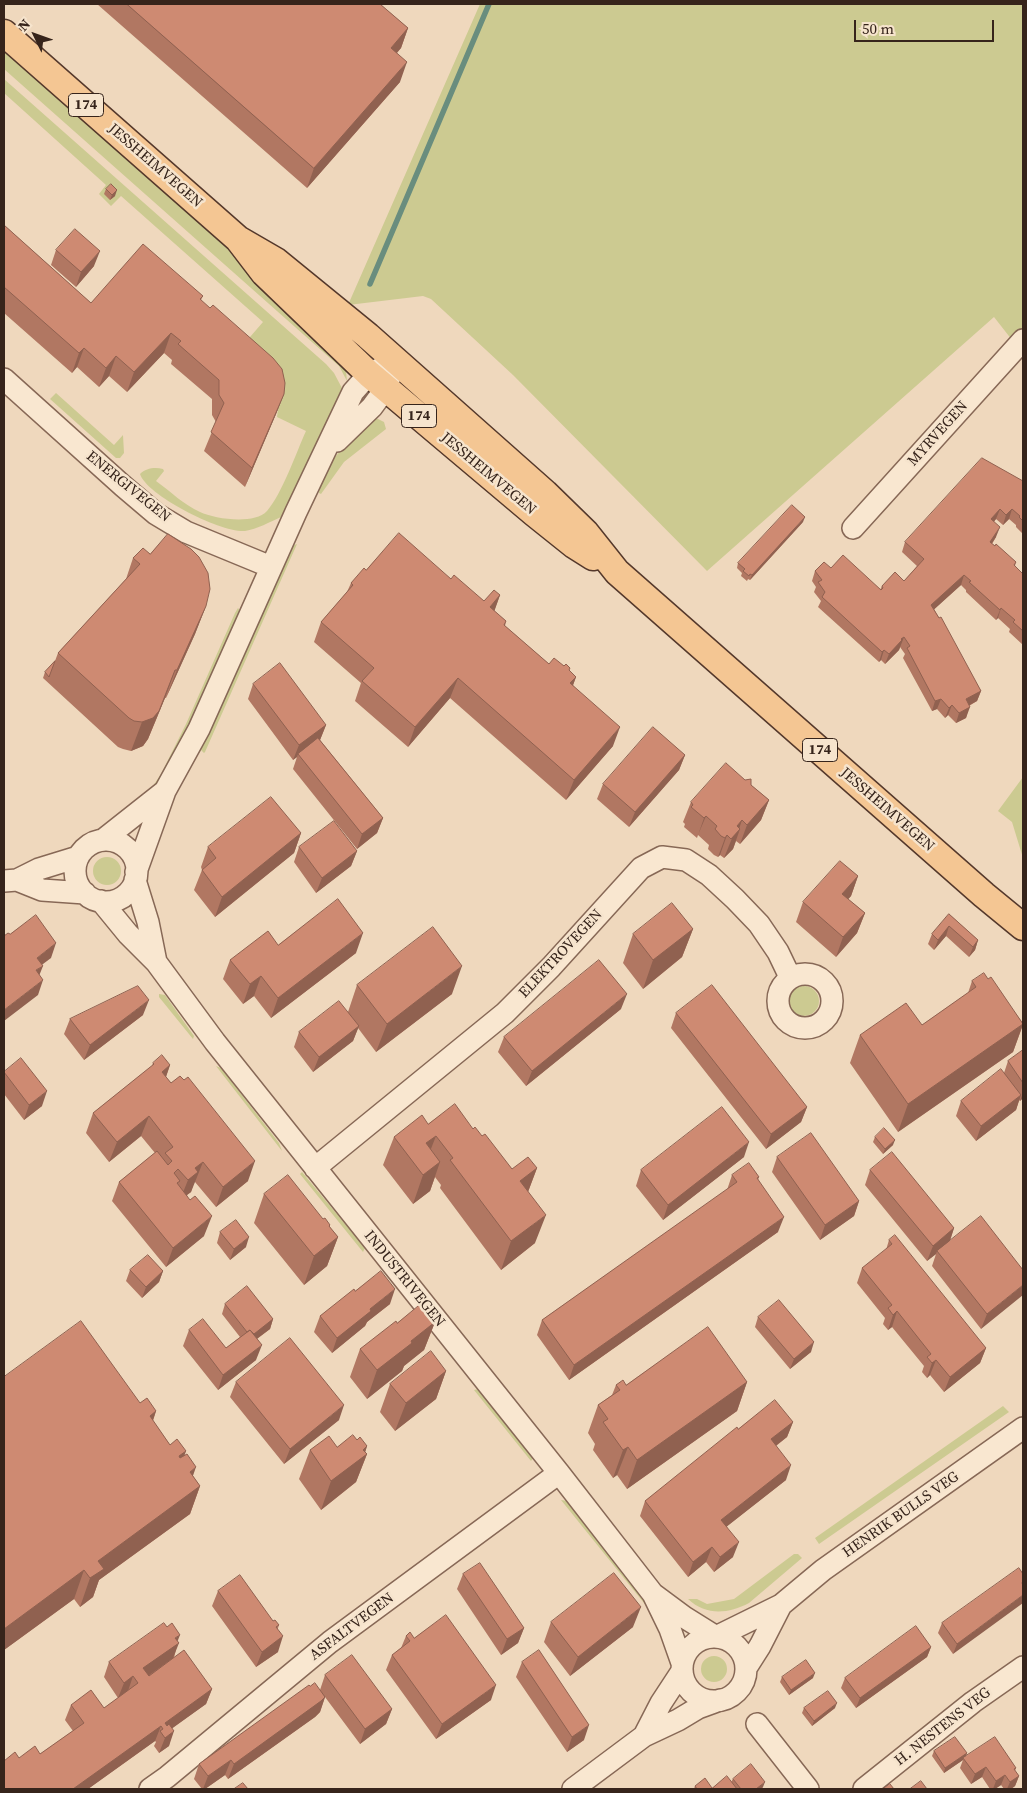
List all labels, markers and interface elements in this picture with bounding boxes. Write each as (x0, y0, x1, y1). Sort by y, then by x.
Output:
north arrow (10, 10, 60, 60)
scale bar (857, 10, 997, 42)
text: N (13, 14, 35, 35)
text: 50 m (862, 18, 894, 39)
road number: 174 (68, 94, 104, 116)
street label: JESSHEIMVEGEN (104, 120, 206, 212)
street label: MYRVEGEN (904, 398, 972, 470)
road number: 174 (402, 404, 436, 428)
street label: JESSHEIMVEGEN (437, 429, 539, 519)
street label: ENERGIVEGEN (82, 447, 174, 527)
road number: 174 (802, 738, 838, 762)
street label: JESSHEIMVEGEN (836, 764, 938, 856)
street label: ELEKTROVEGEN (515, 906, 607, 1002)
street label: INDUSTRIVEGEN (360, 1227, 448, 1331)
street label: HENRIK BULLS VEG (839, 1468, 963, 1562)
street label: ASFALTVEGEN (306, 1589, 398, 1665)
street label: H. NESTENS VEG (891, 1684, 995, 1770)

